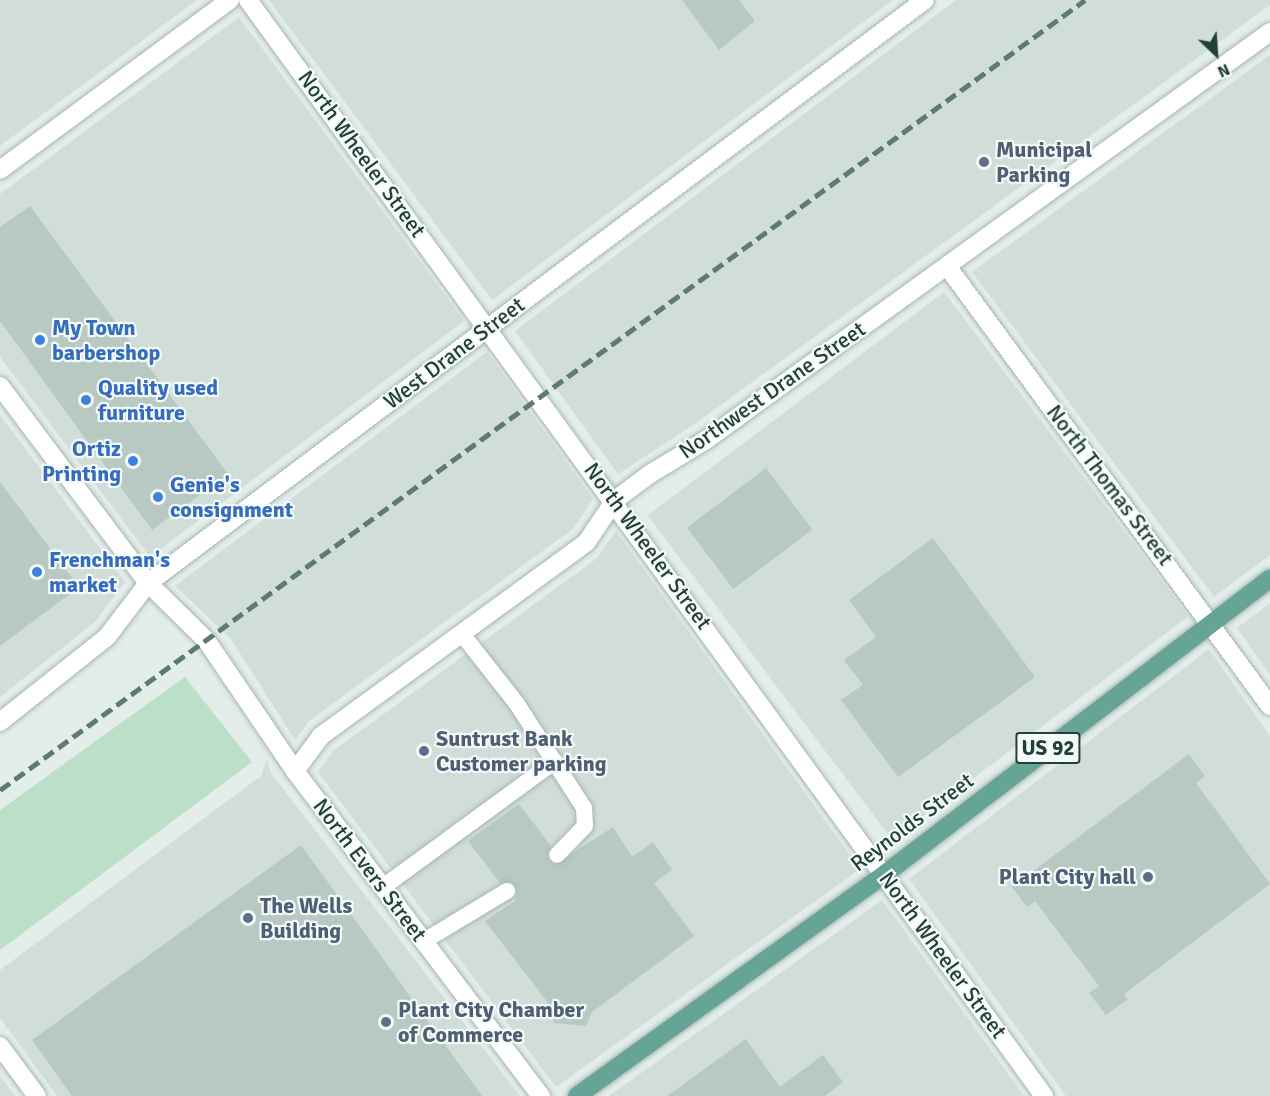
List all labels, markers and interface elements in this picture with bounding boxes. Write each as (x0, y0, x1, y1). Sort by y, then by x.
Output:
north arrow (1186, 24, 1246, 84)
text: N (1214, 59, 1233, 82)
street label: North Wheeler Street (293, 65, 431, 243)
place label: Municipal Parking (996, 136, 1092, 188)
marker: Municipal Parking (977, 155, 991, 169)
street label: West Drane Street (378, 291, 530, 415)
place label: My Town barbershop (52, 314, 160, 366)
street label: Northwest Drane Street (674, 316, 870, 464)
marker: My Town barbershop (33, 333, 47, 347)
place label: Quality used furniture (98, 374, 218, 426)
marker: Quality used furniture (79, 393, 93, 407)
street label: North Thomas Street (1041, 400, 1179, 570)
place label: Ortiz Printing (42, 435, 121, 487)
marker: Ortiz Printing (126, 454, 140, 468)
street label: North Wheeler Street (579, 457, 717, 635)
place label: Genie's consignment (170, 471, 293, 522)
marker: Genie's consignment (151, 490, 165, 504)
place label: Frenchman's market (49, 546, 170, 598)
marker: Frenchman's market (30, 565, 44, 579)
place label: Suntrust Bank Customer parking (436, 725, 607, 776)
road number: US 92 (1015, 730, 1081, 766)
marker: Suntrust Bank Customer parking (417, 744, 431, 758)
street label: Reynolds Street (845, 767, 979, 877)
street label: North Evers Street (308, 793, 432, 947)
place label: Plant City hall (999, 864, 1136, 890)
street label: North Wheeler Street (874, 866, 1012, 1044)
marker: Plant City hall (1141, 870, 1155, 884)
place label: The Wells Building (260, 892, 352, 944)
marker: The Wells Building (241, 911, 255, 925)
place label: Plant City Chamber of Commerce (398, 996, 584, 1048)
marker: Plant City Chamber of Commerce (379, 1015, 393, 1029)

